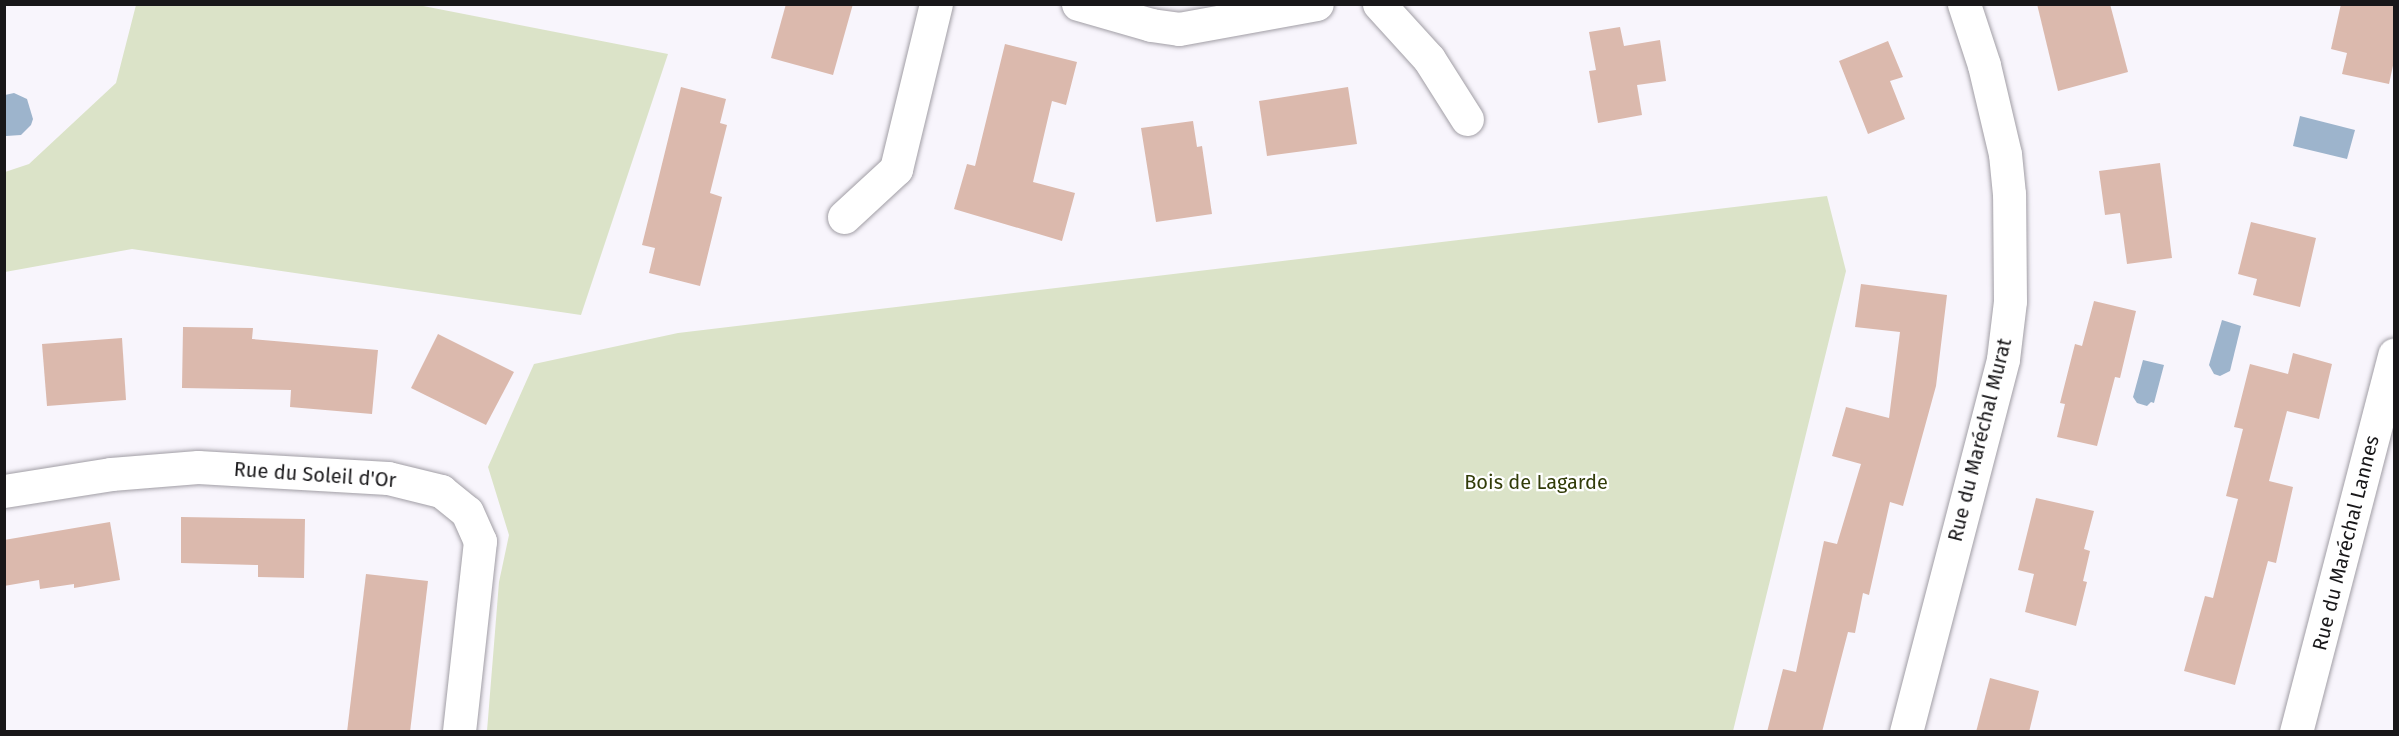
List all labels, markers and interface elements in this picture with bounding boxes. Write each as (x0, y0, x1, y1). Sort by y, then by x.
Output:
street label: Rue du Maréchal Murat (1943, 336, 2017, 544)
street label: Rue du Maréchal Lannes (2308, 433, 2384, 653)
street label: Rue du Soleil d'Or (233, 457, 397, 493)
park label: Bois de Lagarde (1464, 470, 1608, 494)

